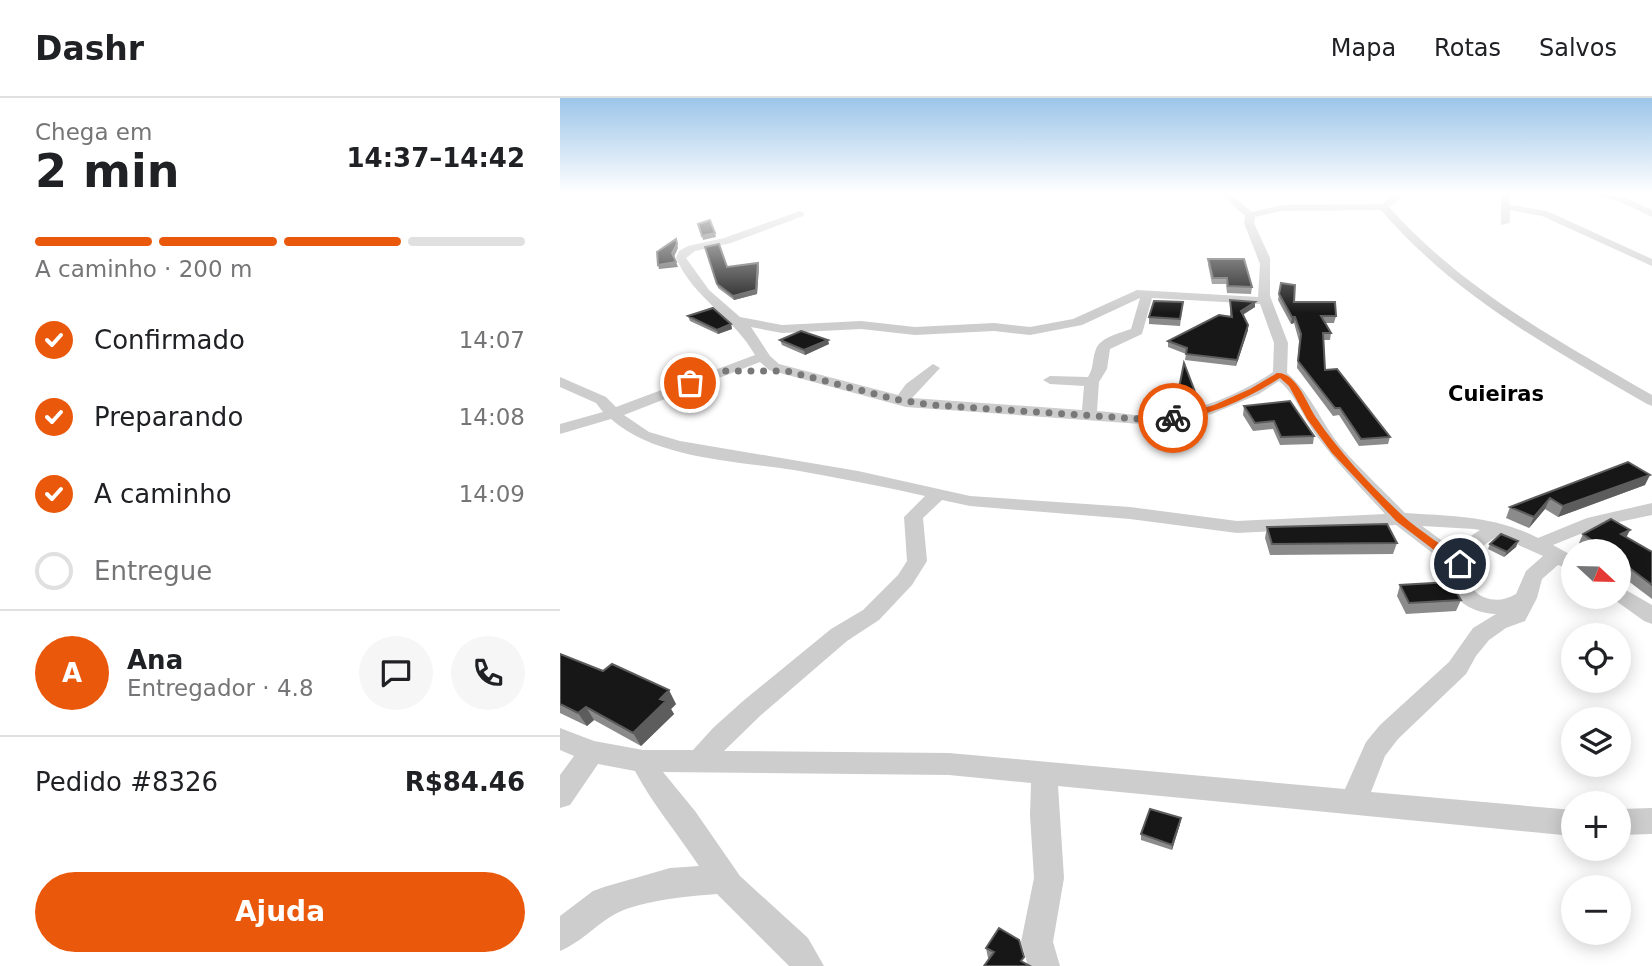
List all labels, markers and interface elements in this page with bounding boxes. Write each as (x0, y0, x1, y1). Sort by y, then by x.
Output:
text: Dashr (35, 29, 144, 68)
text: Mapa (1331, 34, 1396, 62)
text: Rotas (1434, 34, 1501, 62)
text: Salvos (1539, 34, 1617, 62)
text: Chega em (35, 119, 152, 145)
text: 14:37–14:42 (346, 143, 525, 173)
text: 2 min (35, 144, 179, 198)
text: A caminho · 200 m (35, 256, 252, 282)
icon: check (35, 321, 73, 359)
text: Confirmado (94, 325, 245, 355)
text: 14:07 (459, 327, 525, 353)
pin (660, 353, 720, 413)
icon: bag (671, 364, 709, 402)
district label: Cuieiras (1448, 382, 1544, 406)
courier (1138, 383, 1208, 453)
icon: check (35, 398, 73, 436)
icon: bike (1154, 399, 1192, 437)
text: Preparando (94, 402, 243, 432)
text: 14:08 (459, 404, 525, 430)
icon: check (35, 475, 73, 513)
text: A caminho (94, 479, 232, 509)
text: 14:09 (459, 481, 525, 507)
pin (1430, 534, 1490, 594)
north arrow (1561, 539, 1631, 609)
map controls (1561, 539, 1631, 945)
icon: home (1441, 545, 1479, 583)
text: Entregue (94, 556, 212, 586)
button: locate (1561, 623, 1631, 693)
button: chat (359, 636, 433, 710)
button: phone (451, 636, 525, 710)
text: Ana (127, 645, 183, 675)
text: A (62, 658, 82, 688)
text: Entregador · 4.8 (127, 675, 314, 701)
button: layers (1561, 707, 1631, 777)
text: Pedido #8326 (35, 767, 218, 797)
text: R$84.46 (405, 767, 525, 797)
button: + (1561, 791, 1631, 861)
button: Ajuda (35, 872, 525, 952)
button: − (1561, 875, 1631, 945)

